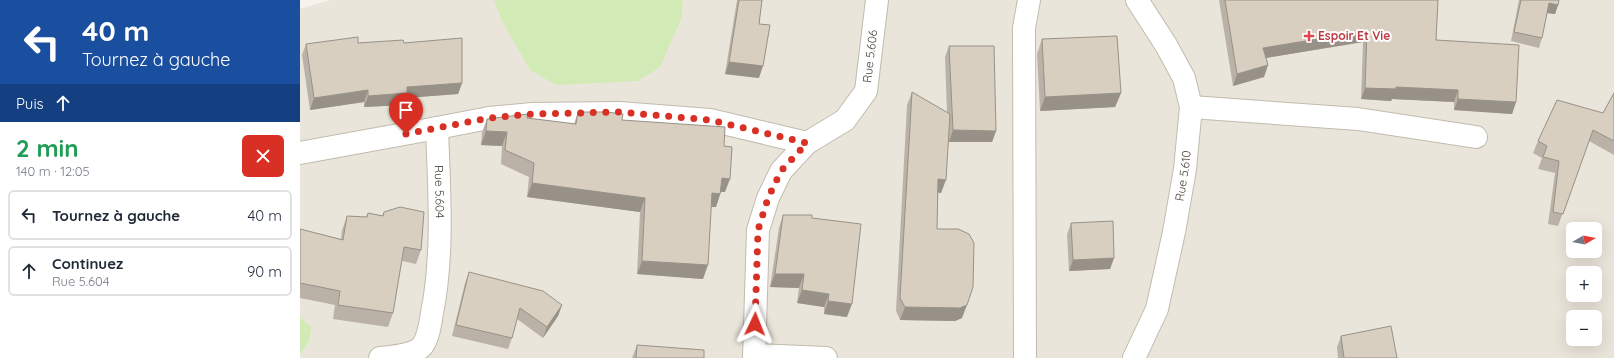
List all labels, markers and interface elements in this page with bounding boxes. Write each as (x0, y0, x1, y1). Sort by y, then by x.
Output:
text: 40 m (82, 13, 149, 48)
icon: left (16, 16, 68, 68)
street label: Rue 5.606 (859, 28, 880, 84)
place label: Espoir Et Vie (1318, 28, 1390, 43)
marker: Espoir Et Vie (1303, 30, 1315, 42)
text: Tournez à gauche (82, 48, 231, 71)
icon: ahead (52, 92, 74, 114)
pin (389, 93, 423, 134)
text: Puis (16, 94, 44, 113)
icon: arrive (395, 99, 417, 121)
text: 2 min (16, 133, 78, 163)
button: close (242, 135, 284, 177)
street label: Rue 5.610 (1172, 150, 1194, 202)
text: 140 m · 12:05 (16, 163, 90, 179)
street label: Rue 5.604 (431, 165, 448, 218)
icon: left (18, 204, 40, 226)
text: Tournez à gauche (52, 206, 180, 225)
text: 40 m (247, 206, 282, 225)
north arrow (1566, 222, 1602, 258)
map controls (1566, 222, 1602, 346)
text: Continuez (52, 254, 123, 273)
icon: ahead (18, 260, 40, 282)
text: 90 m (247, 262, 282, 281)
button: + (1566, 266, 1602, 302)
text: Rue 5.604 (52, 273, 110, 289)
position arrow (734, 303, 776, 345)
button: − (1566, 310, 1602, 346)

